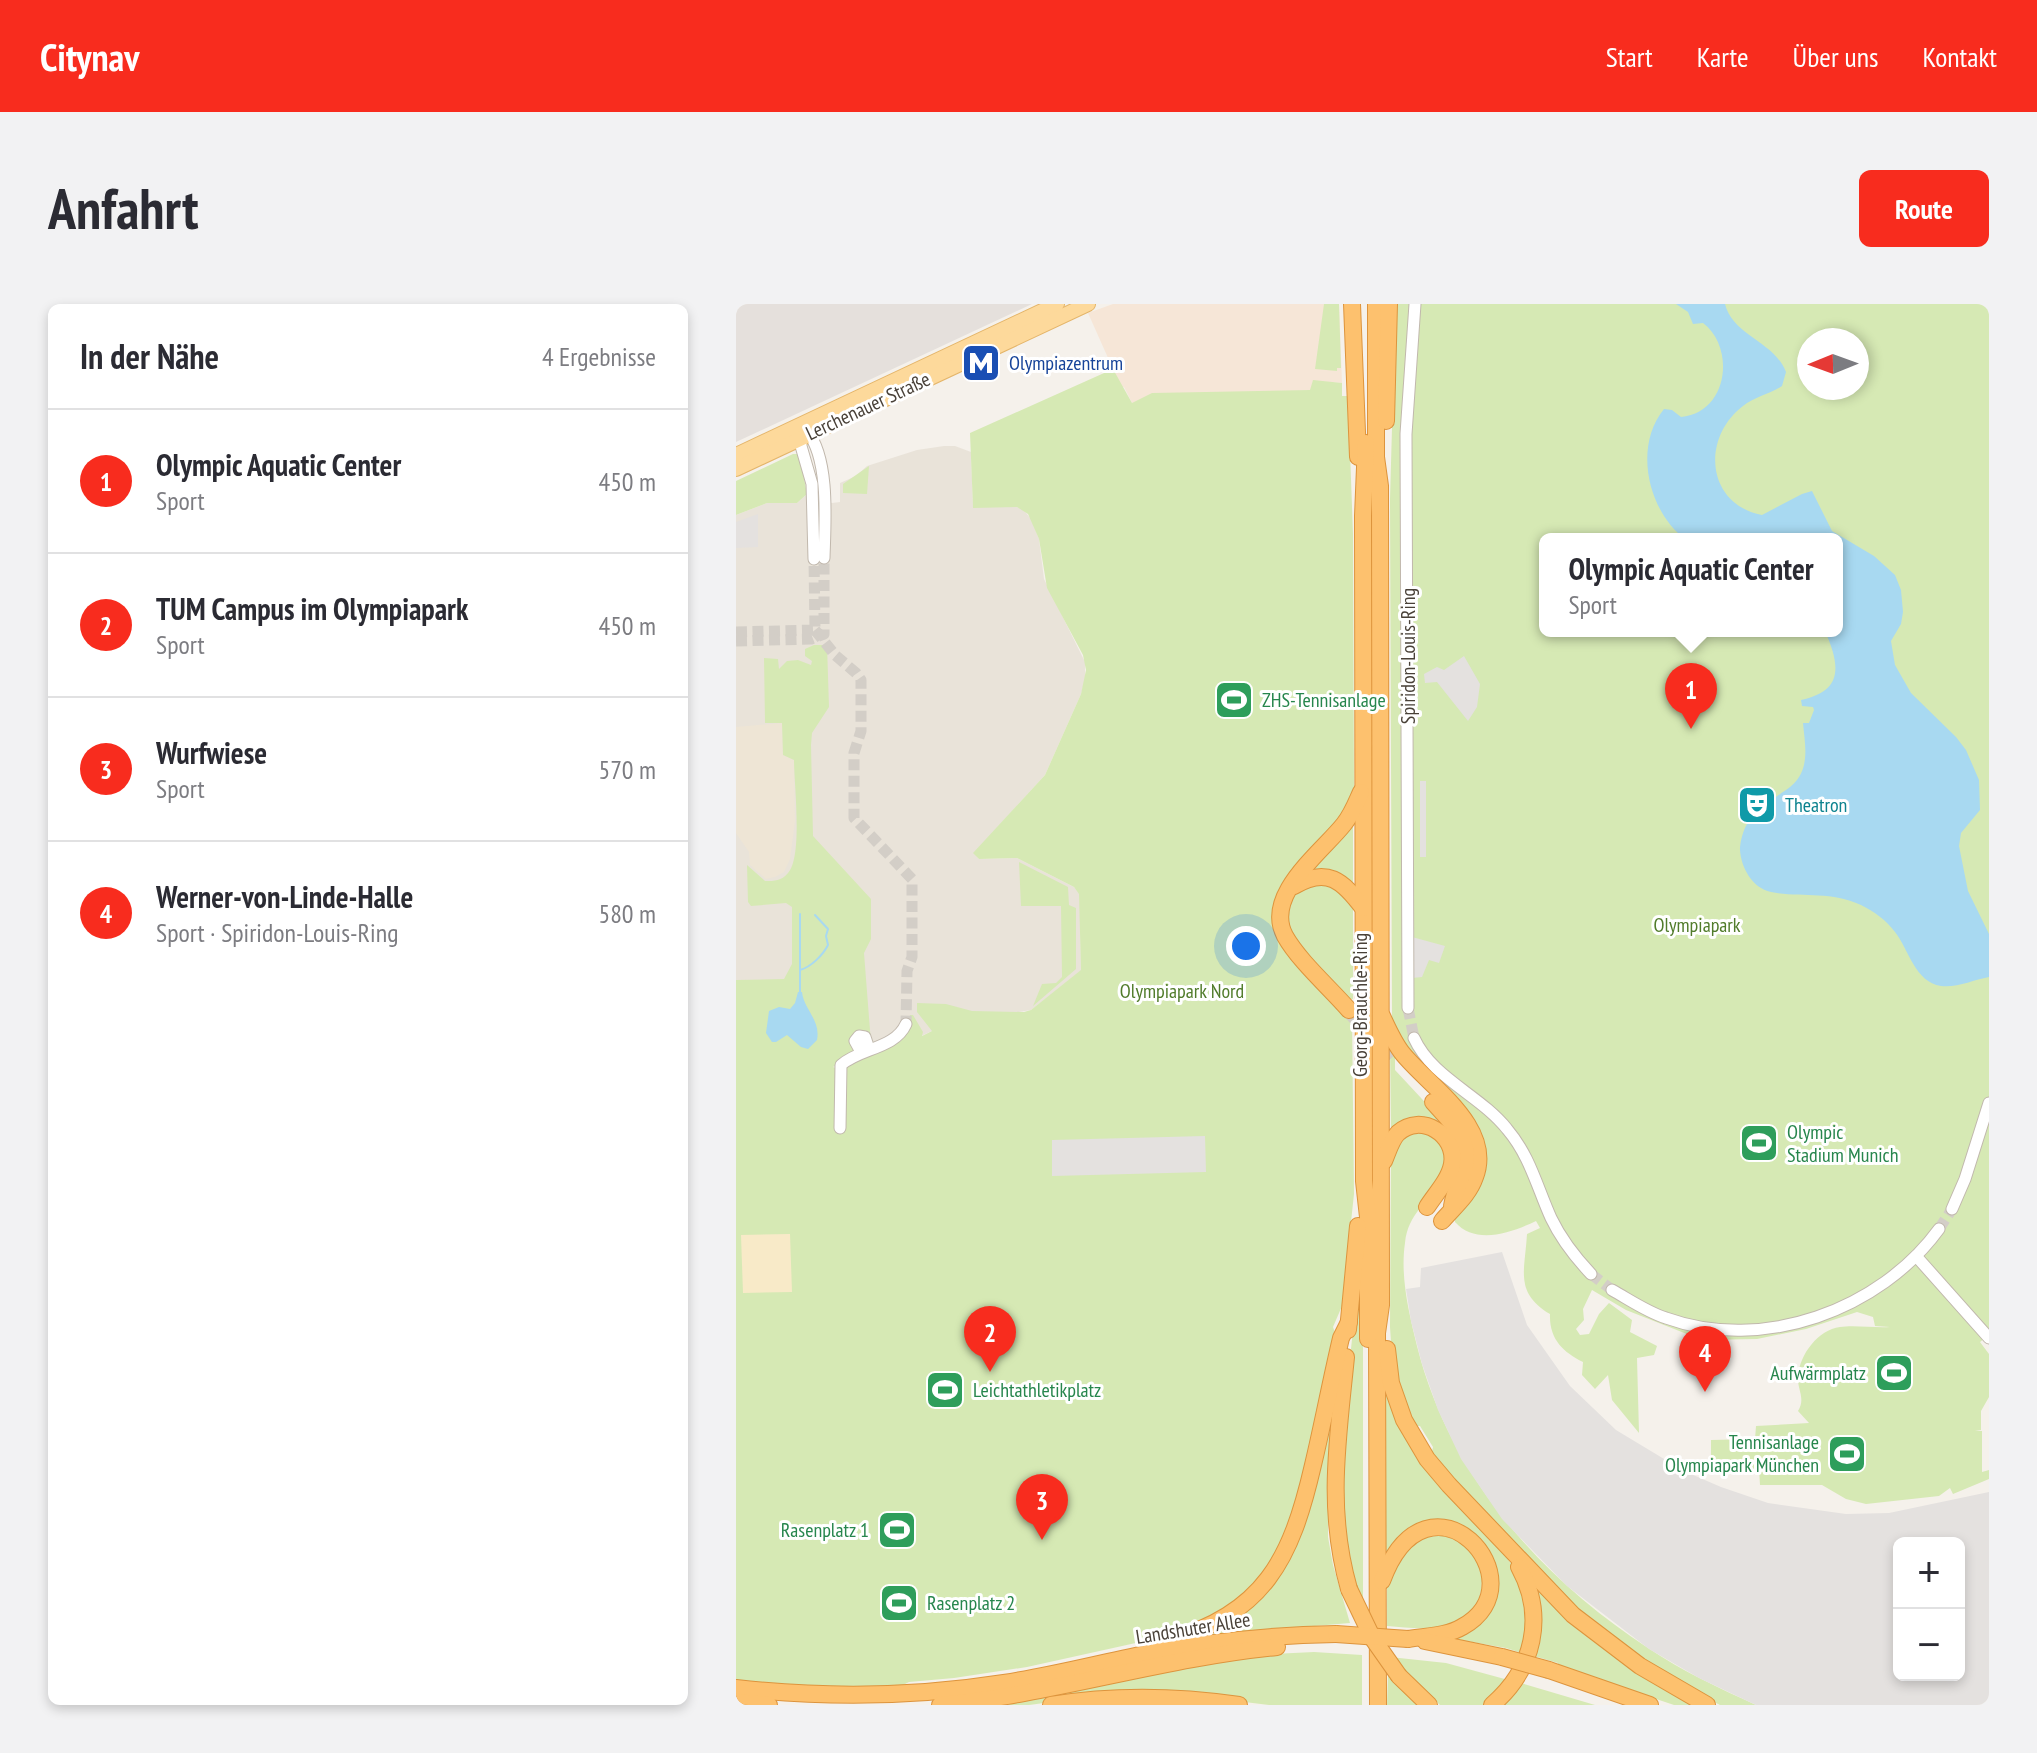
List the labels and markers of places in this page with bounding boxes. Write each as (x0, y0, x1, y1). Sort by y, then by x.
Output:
metro station icon: Olympiazentrum (960, 342, 1002, 384)
place label: Olympiazentrum (1009, 350, 1123, 376)
pin: 1 (1665, 663, 1717, 729)
sports icon: ZHS-Tennisanlage (1213, 679, 1255, 721)
place label: ZHS-Tennisanlage (1262, 687, 1386, 713)
theatre icon: Theatron (1736, 784, 1778, 826)
place label: Theatron (1785, 792, 1847, 818)
place label: Olympic Stadium Munich (1787, 1119, 1898, 1168)
sports icon: Olympic Stadium Munich (1738, 1122, 1780, 1164)
pin: 2 (964, 1306, 1016, 1372)
pin: 4 (1679, 1326, 1731, 1392)
sports icon: Aufwärmplatz (1873, 1352, 1915, 1394)
place label: Aufwärmplatz (1770, 1360, 1866, 1386)
sports icon: Leichtathletikplatz (924, 1369, 966, 1411)
place label: Leichtathletikplatz (973, 1377, 1101, 1403)
place label: Tennisanlage Olympiapark München (1665, 1429, 1819, 1478)
sports icon: Tennisanlage Olympiapark München (1826, 1433, 1868, 1475)
pin: 3 (1016, 1474, 1068, 1540)
sports icon: Rasenplatz 1 (876, 1509, 918, 1551)
place label: Rasenplatz 1 (781, 1517, 869, 1543)
sports icon: Rasenplatz 2 (878, 1582, 920, 1624)
place label: Rasenplatz 2 (927, 1590, 1015, 1616)

